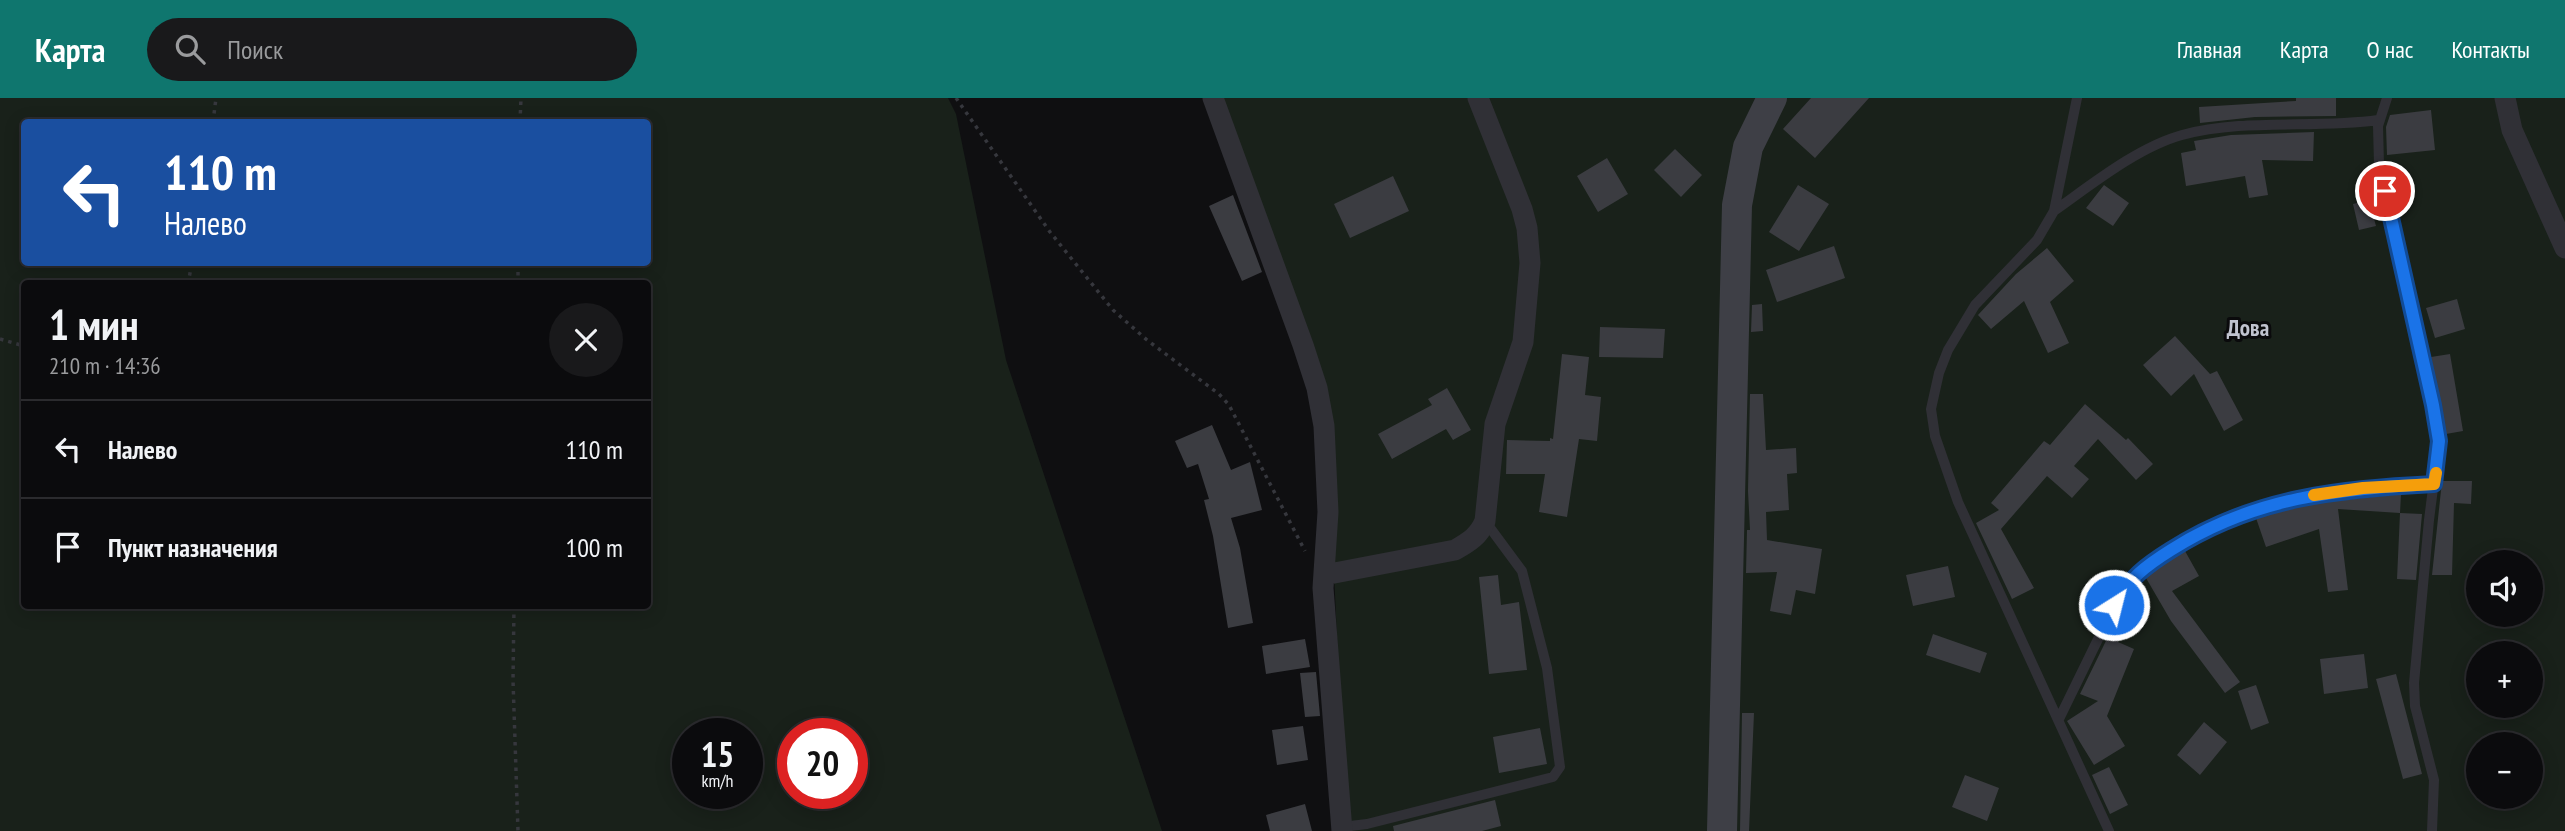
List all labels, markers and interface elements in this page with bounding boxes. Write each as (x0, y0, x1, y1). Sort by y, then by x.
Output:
search box (147, 18, 637, 81)
text: Карта (35, 28, 105, 71)
icon: search (171, 30, 209, 68)
text: Поиск (227, 33, 283, 66)
text: Главная (2177, 34, 2242, 65)
text: Карта (2280, 34, 2329, 65)
text: О нас (2367, 34, 2413, 65)
text: Контакты (2451, 34, 2530, 65)
text: 110 m (164, 140, 277, 204)
icon: left (49, 147, 140, 238)
pin (2355, 161, 2415, 221)
icon: arrive (2366, 172, 2404, 210)
text: Налево (164, 202, 247, 244)
text: 1 мин (49, 297, 139, 352)
button: close (549, 303, 623, 377)
district label: Дова (2227, 313, 2269, 342)
text: 210 m · 14:36 (49, 351, 161, 380)
icon: left (49, 430, 87, 468)
text: Налево (108, 433, 177, 466)
text: 110 m (565, 433, 623, 466)
icon: arrive (49, 528, 87, 566)
text: Пункт назначения (108, 531, 278, 564)
text: 100 m (565, 531, 623, 564)
map controls (2466, 550, 2543, 809)
button: sound (2466, 550, 2543, 627)
position arrow (2077, 568, 2151, 642)
button: + (2466, 641, 2543, 718)
speed limit sign: 20 (777, 718, 868, 809)
text: 15 (701, 731, 734, 777)
button: − (2466, 732, 2543, 809)
text: km/h (702, 769, 733, 792)

